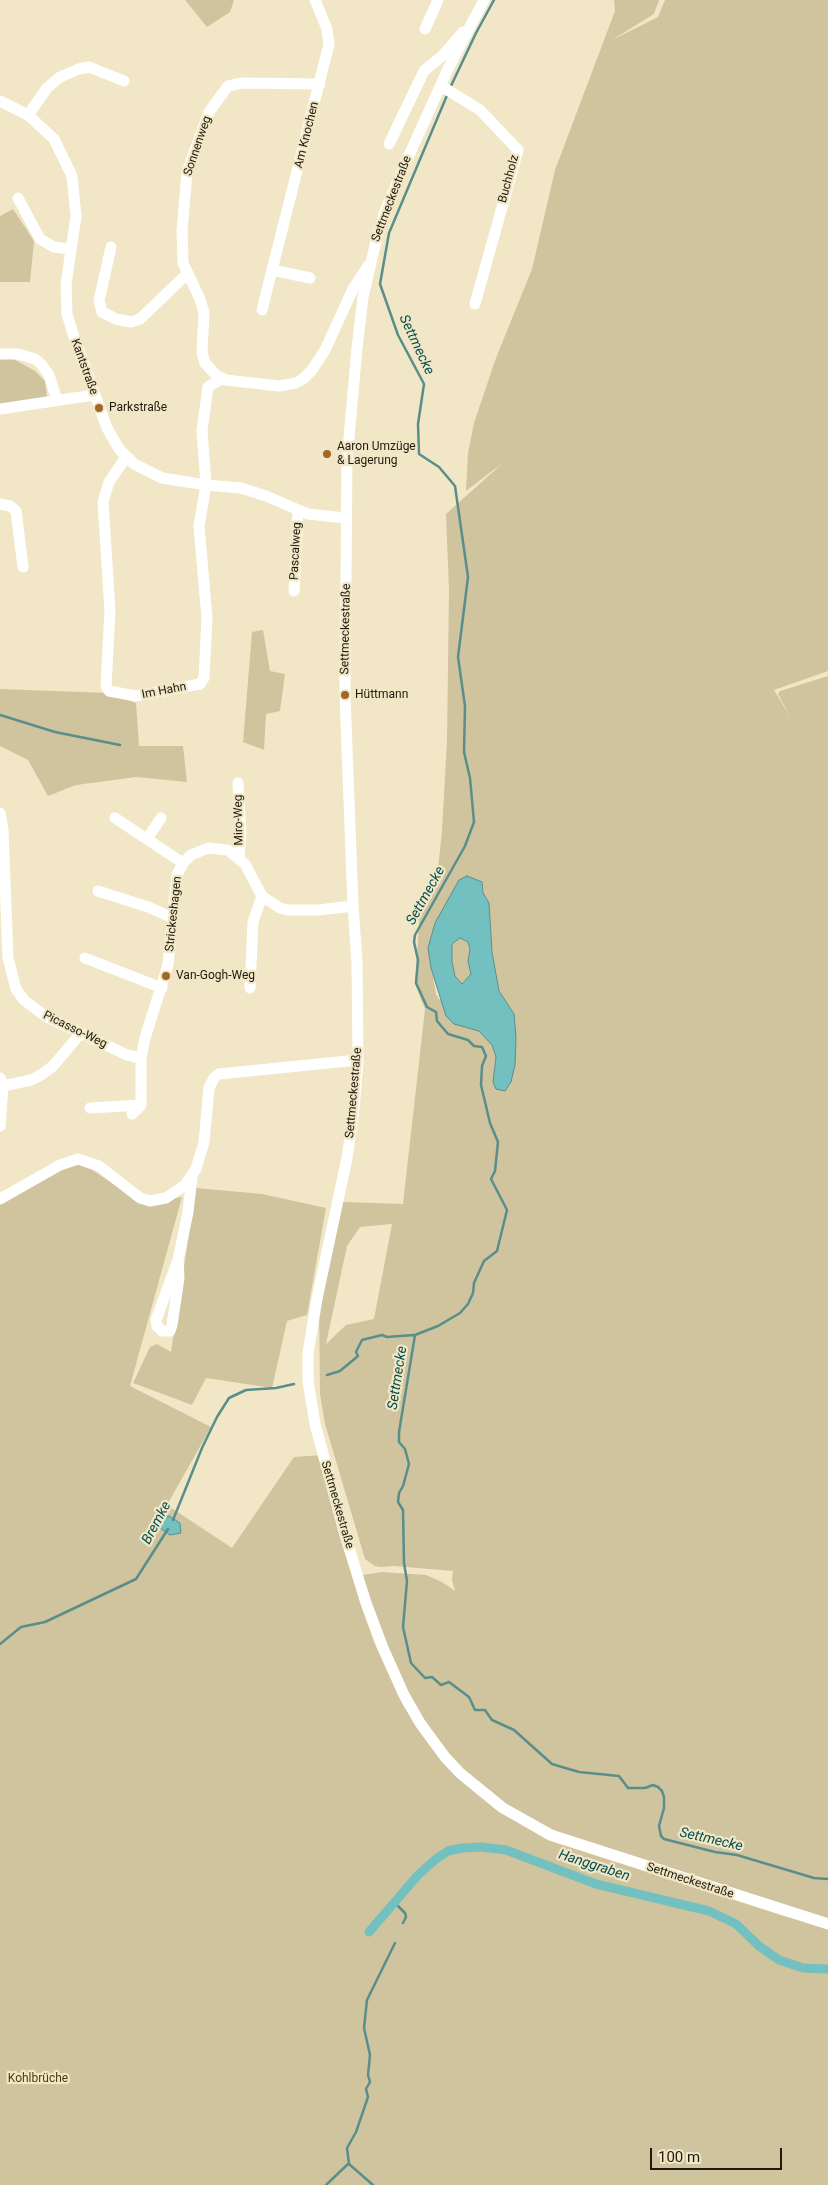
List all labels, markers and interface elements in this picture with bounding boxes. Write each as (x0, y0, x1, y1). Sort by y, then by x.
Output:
street label: Am Knochen (292, 100, 322, 170)
street label: Sonnenweg (181, 114, 215, 178)
street label: Buchholz (496, 153, 522, 205)
street label: Settmeckestraße (369, 154, 415, 244)
water label: Settmecke (395, 312, 437, 378)
street label: Kantstraße (67, 337, 101, 397)
place label: Parkstraße (109, 401, 167, 415)
marker: Parkstraße (93, 402, 105, 414)
place label: Aaron Umzüge & Lagerung (337, 440, 416, 468)
marker: Aaron Umzüge & Lagerung (321, 448, 333, 460)
street label: Pascalweg (287, 522, 305, 580)
street label: Settmeckestraße (338, 583, 354, 675)
street label: Im Hahn (140, 680, 188, 702)
place label: Hüttmann (355, 688, 408, 702)
marker: Hüttmann (339, 689, 351, 701)
street label: Miro-Weg (231, 794, 247, 846)
water label: Settmecke (403, 864, 449, 928)
street label: Strickeshagen (163, 876, 185, 952)
place label: Van-Gogh-Weg (176, 969, 255, 983)
marker: Van-Gogh-Weg (160, 970, 172, 982)
street label: Picasso-Weg (41, 1008, 109, 1052)
street label: Settmeckestraße (343, 1047, 365, 1139)
water label: Settmecke (385, 1345, 411, 1411)
street label: Settmeckestraße (318, 1459, 356, 1551)
water label: Bremke (139, 1499, 175, 1547)
water label: Settmecke (678, 1825, 744, 1855)
water label: Hanggraben (556, 1847, 632, 1885)
street label: Settmeckestraße (645, 1860, 735, 1902)
park label: Kohlbrüche (8, 2072, 68, 2086)
scale bar (653, 2138, 786, 2170)
text: 100 m (658, 2148, 700, 2166)

